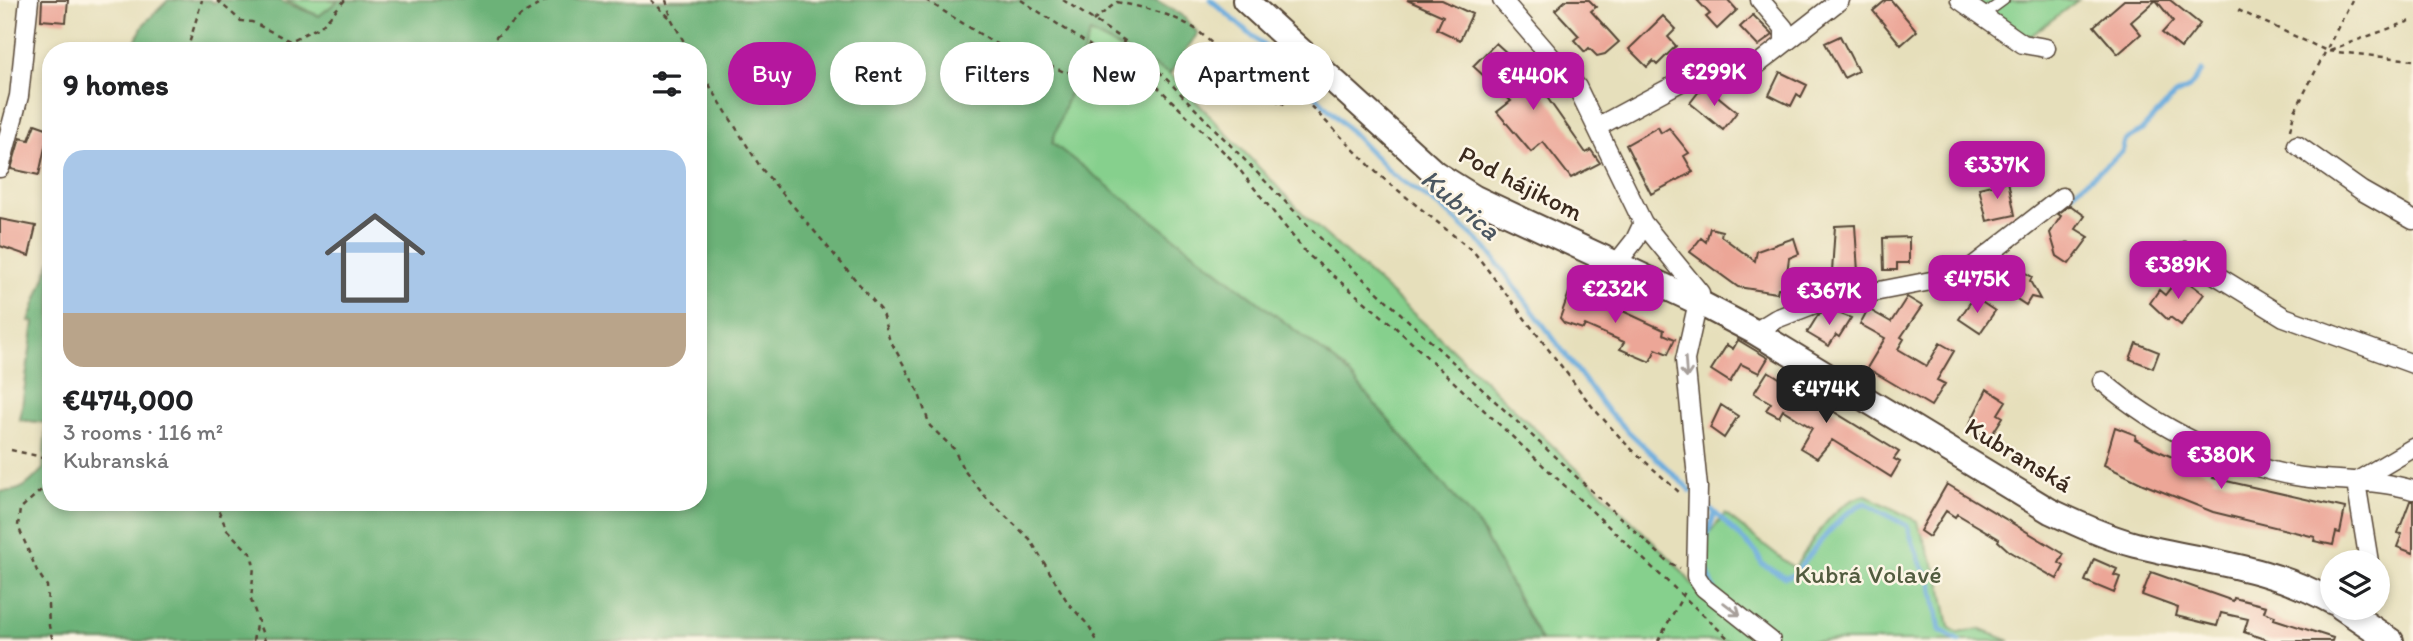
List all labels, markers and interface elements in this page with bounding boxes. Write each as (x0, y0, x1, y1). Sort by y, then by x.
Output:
chip: Buy (728, 42, 816, 105)
chip: Rent (830, 42, 926, 105)
chip: Filters (940, 42, 1054, 105)
chip: New (1068, 42, 1160, 105)
chip: Apartment (1174, 42, 1334, 105)
pin: €299K (1665, 48, 1763, 108)
pin: €440K (1484, 52, 1582, 112)
text: €299K (1682, 57, 1746, 85)
text: €440K (1498, 61, 1568, 89)
icon: filters (648, 65, 686, 103)
text: 9 homes (63, 66, 169, 103)
street label: Pod hájikom (1454, 138, 1588, 228)
pin: €337K (1948, 142, 2046, 201)
text: €337K (1965, 150, 2029, 178)
water label: Kubrica (1414, 161, 1508, 247)
icon: home (312, 195, 438, 321)
pin: €389K (2129, 242, 2227, 301)
text: €389K (2146, 250, 2211, 278)
pin: €475K (1928, 256, 2026, 315)
text: €475K (1944, 264, 2010, 292)
pin: €232K (1566, 266, 1664, 325)
pin: €367K (1780, 268, 1878, 327)
text: €232K (1583, 274, 1647, 302)
text: €367K (1797, 276, 1861, 304)
one-way arrow (1680, 356, 1693, 379)
pin: €474K (1777, 366, 1875, 425)
text: €474K (1793, 374, 1859, 402)
text: €474,000 (63, 381, 194, 418)
street label: Kubranská (1959, 410, 2079, 500)
text: 3 rooms · 116 m² (63, 418, 223, 446)
pin: €380K (2172, 432, 2270, 491)
text: €380K (2187, 440, 2255, 468)
text: Kubranská (63, 446, 169, 474)
map controls (2320, 550, 2390, 620)
button: layers (2320, 550, 2390, 620)
park label: Kubrá Volavé (1794, 558, 1942, 590)
one-way arrow (1723, 602, 1741, 617)

